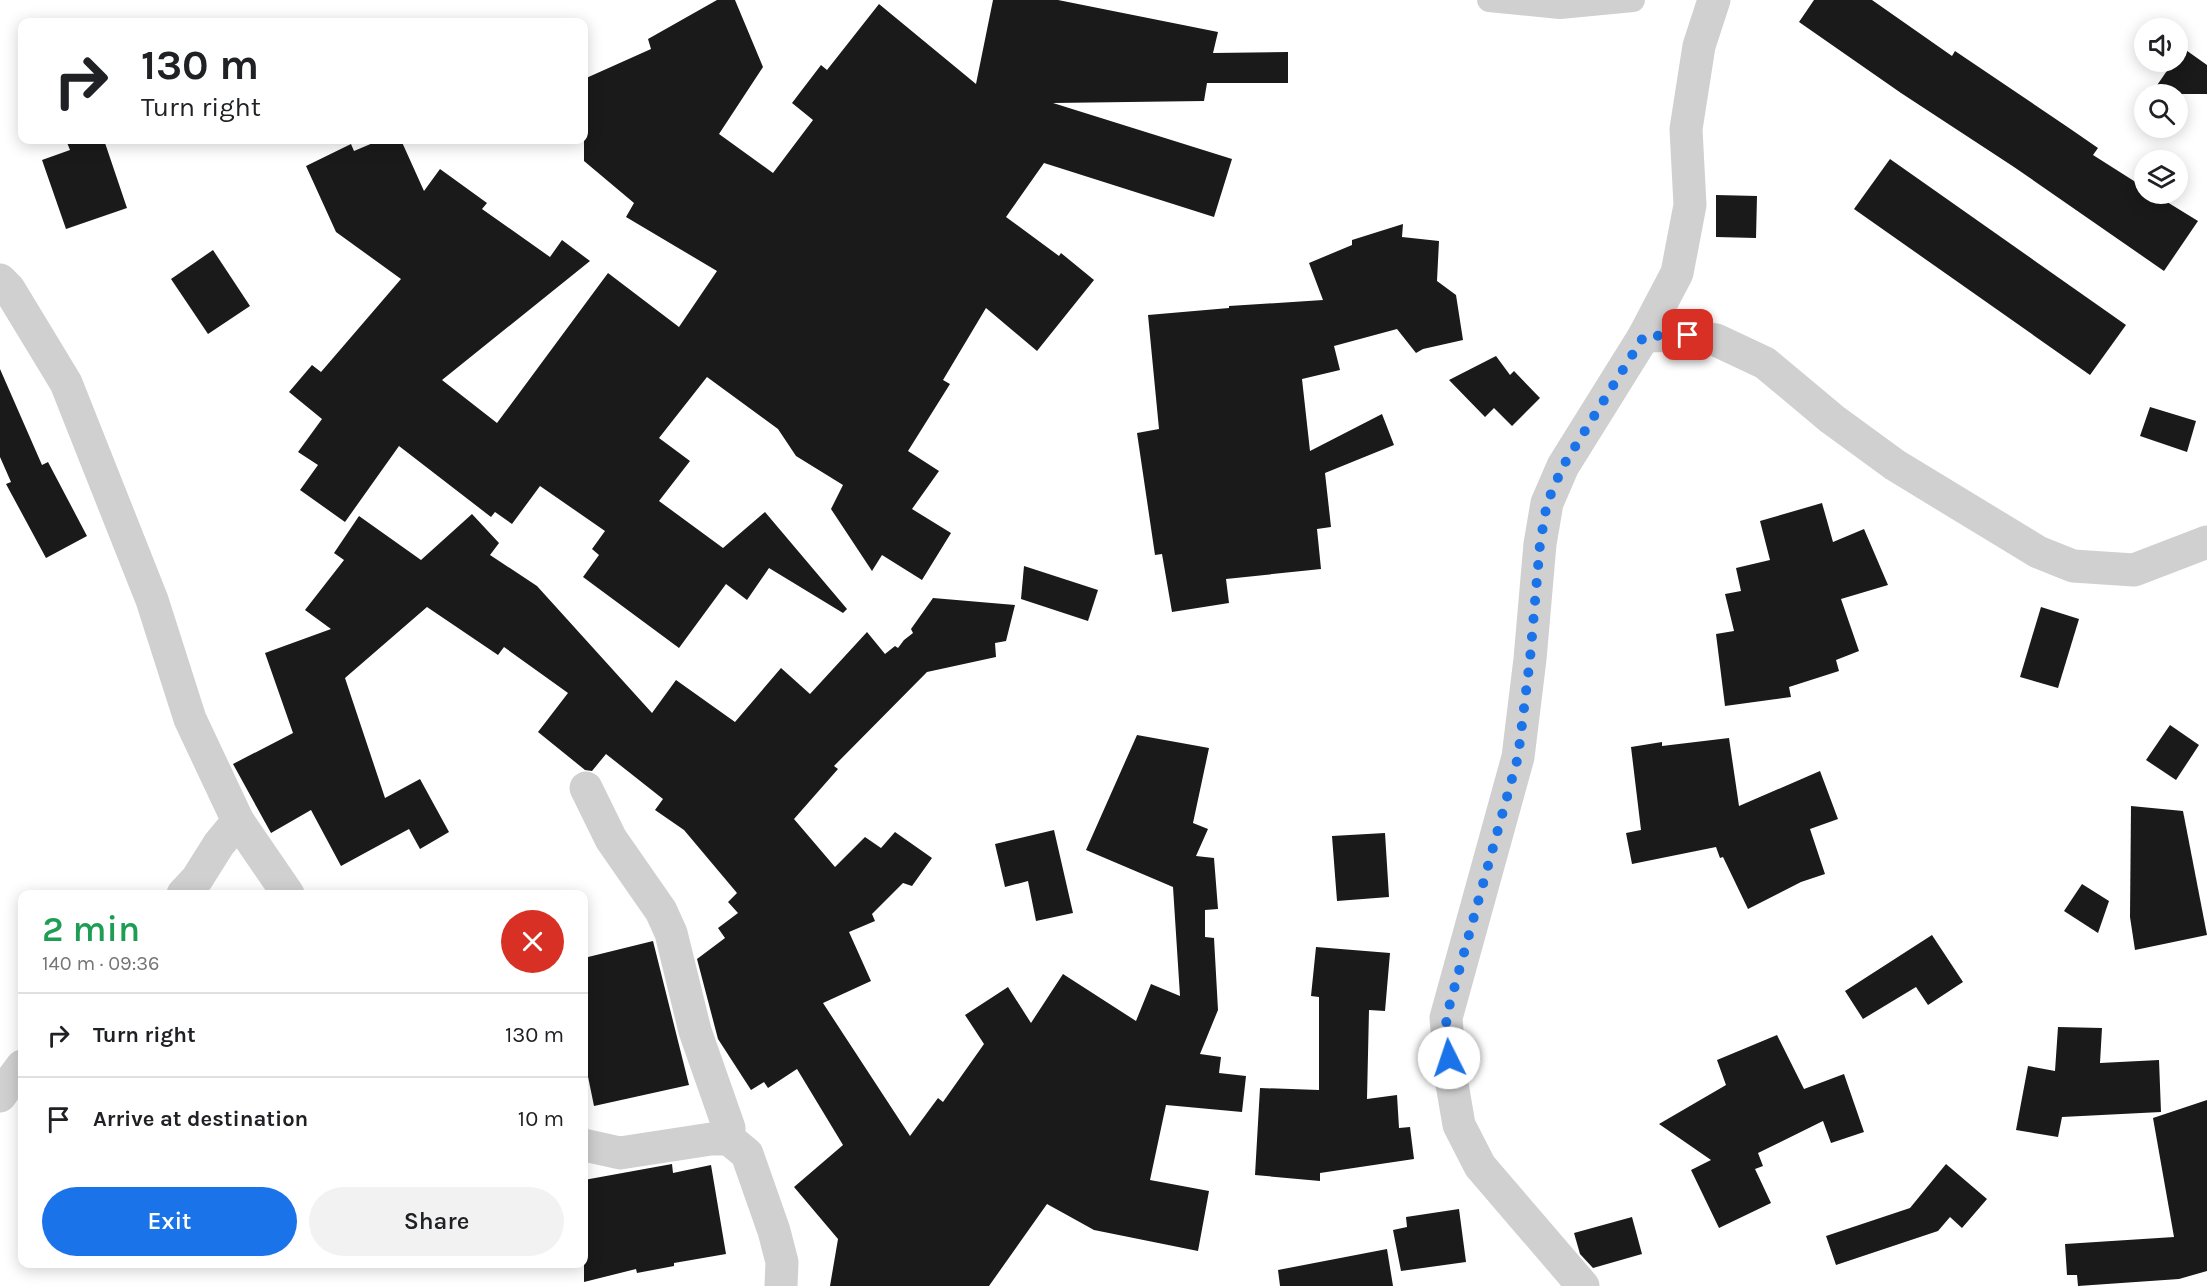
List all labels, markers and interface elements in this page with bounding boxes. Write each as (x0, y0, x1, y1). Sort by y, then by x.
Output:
map controls (2134, 18, 2188, 204)
button: sound (2134, 18, 2188, 72)
text: 130 m (141, 40, 259, 90)
icon: right (42, 42, 120, 120)
button: search (2134, 84, 2188, 138)
text: Turn right (141, 91, 261, 123)
button: layers (2134, 150, 2188, 204)
pin (1662, 309, 1713, 360)
icon: arrive (1671, 318, 1704, 351)
text: 2 min (42, 908, 140, 950)
button: close (501, 910, 564, 973)
text: 140 m · 09:36 (42, 952, 160, 975)
icon: right (42, 1019, 75, 1052)
text: Turn right (93, 1022, 196, 1048)
text: 130 m (505, 1022, 564, 1048)
position arrow (1417, 1026, 1481, 1090)
icon: arrive (42, 1103, 75, 1136)
text: Arrive at destination (93, 1106, 308, 1132)
text: 10 m (518, 1106, 564, 1132)
button: Exit (42, 1187, 297, 1256)
button: Share (309, 1187, 564, 1256)

